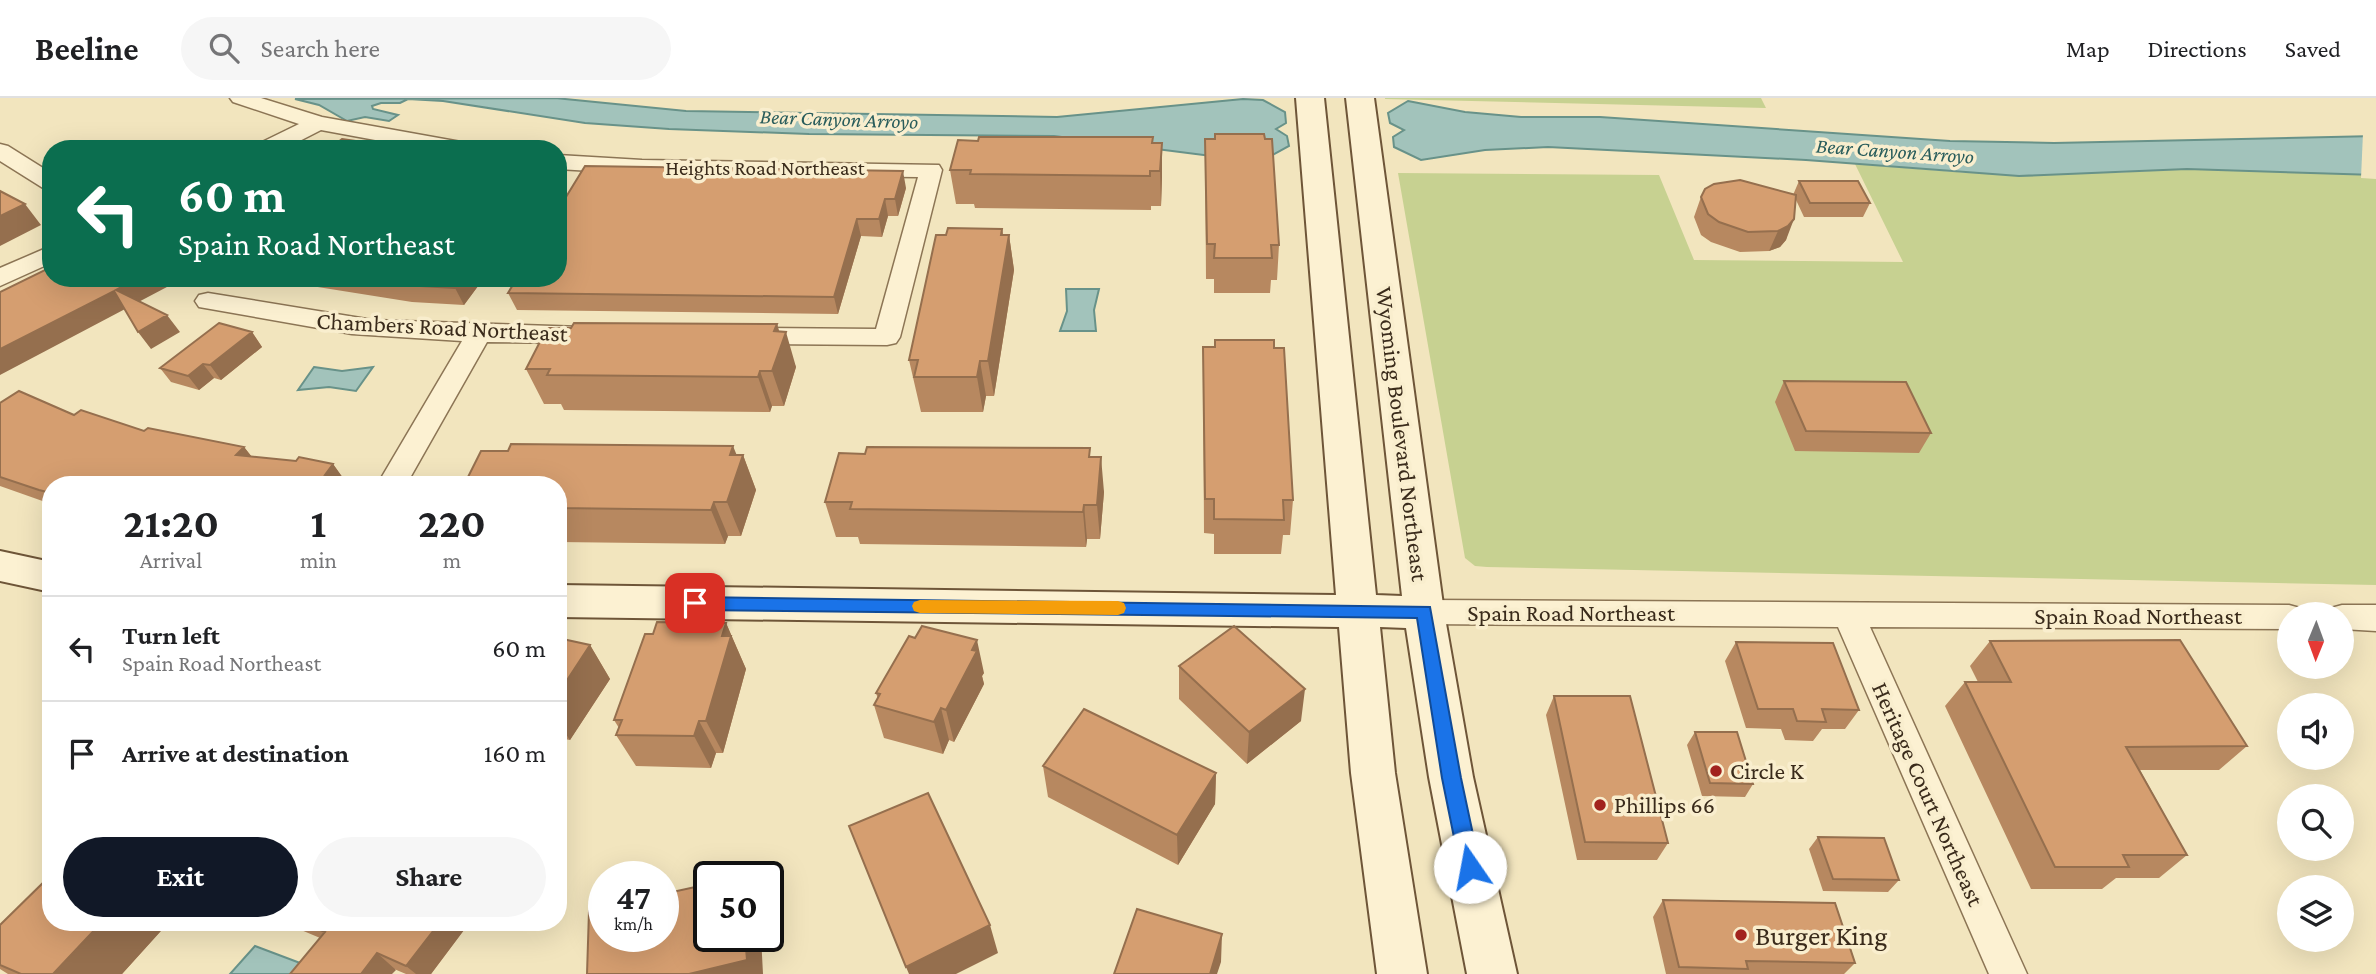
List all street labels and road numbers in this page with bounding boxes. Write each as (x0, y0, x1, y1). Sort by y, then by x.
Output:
street label: Heights Road Northeast (665, 156, 866, 180)
street label: Wyoming Boulevard Northeast (1371, 285, 1434, 584)
street label: Chambers Road Northeast (316, 306, 569, 347)
street label: Spain Road Northeast (1467, 599, 1676, 626)
street label: Spain Road Northeast (2034, 602, 2243, 629)
street label: Heritage Court Northeast (1867, 678, 1990, 911)

